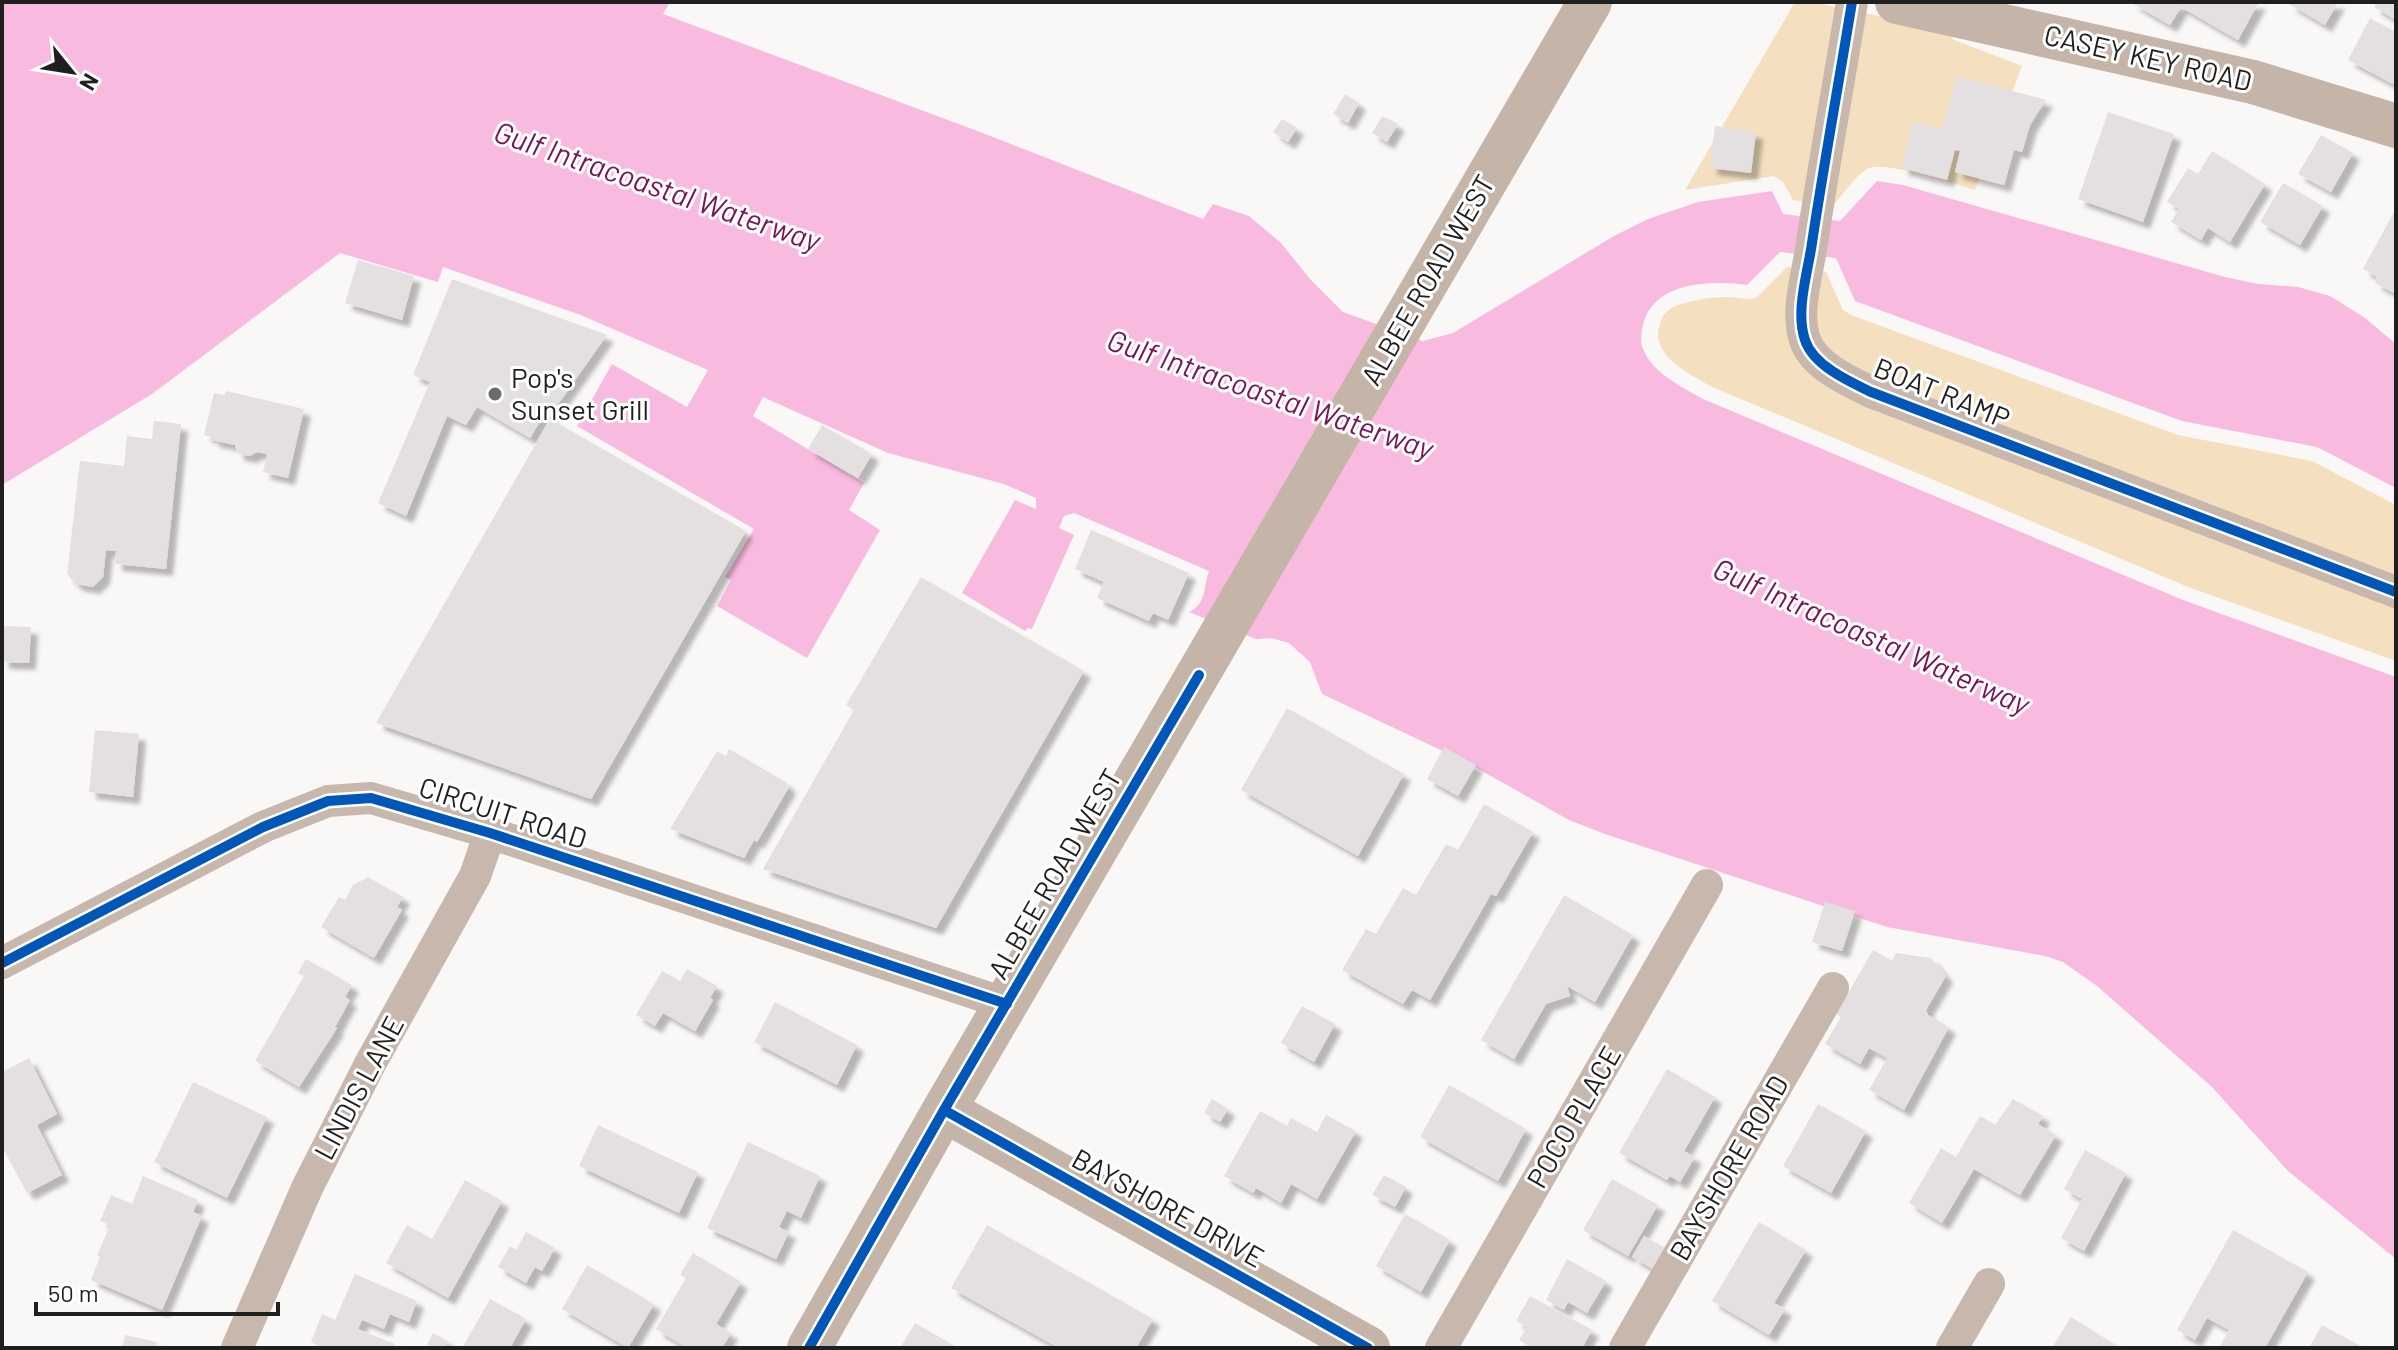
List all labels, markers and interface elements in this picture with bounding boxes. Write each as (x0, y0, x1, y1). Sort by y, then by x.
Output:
street label: CASEY KEY ROAD (2041, 17, 2255, 97)
north arrow (32, 32, 112, 112)
text: N (75, 70, 105, 95)
water label: Gulf Intracoastal Waterway (490, 112, 827, 258)
street label: ALBEE ROAD WEST (1353, 168, 1501, 391)
water label: Gulf Intracoastal Waterway (1103, 320, 1440, 466)
street label: BOAT RAMP (1870, 349, 2015, 435)
place label: Pop's Sunset Grill (511, 360, 649, 426)
marker: Pop's Sunset Grill (486, 385, 504, 403)
water label: Gulf Intracoastal Waterway (1708, 549, 2037, 722)
street label: ALBEE ROAD WEST (980, 762, 1128, 985)
street label: CIRCUIT ROAD (415, 769, 591, 855)
street label: LINDIS LANE (306, 1010, 410, 1165)
street label: POCO PLACE (1519, 1039, 1627, 1194)
street label: BAYSHORE ROAD (1661, 1069, 1795, 1266)
street label: BAYSHORE DRIVE (1067, 1140, 1270, 1274)
scale bar (36, 1266, 278, 1316)
text: 50 m (48, 1278, 99, 1307)

